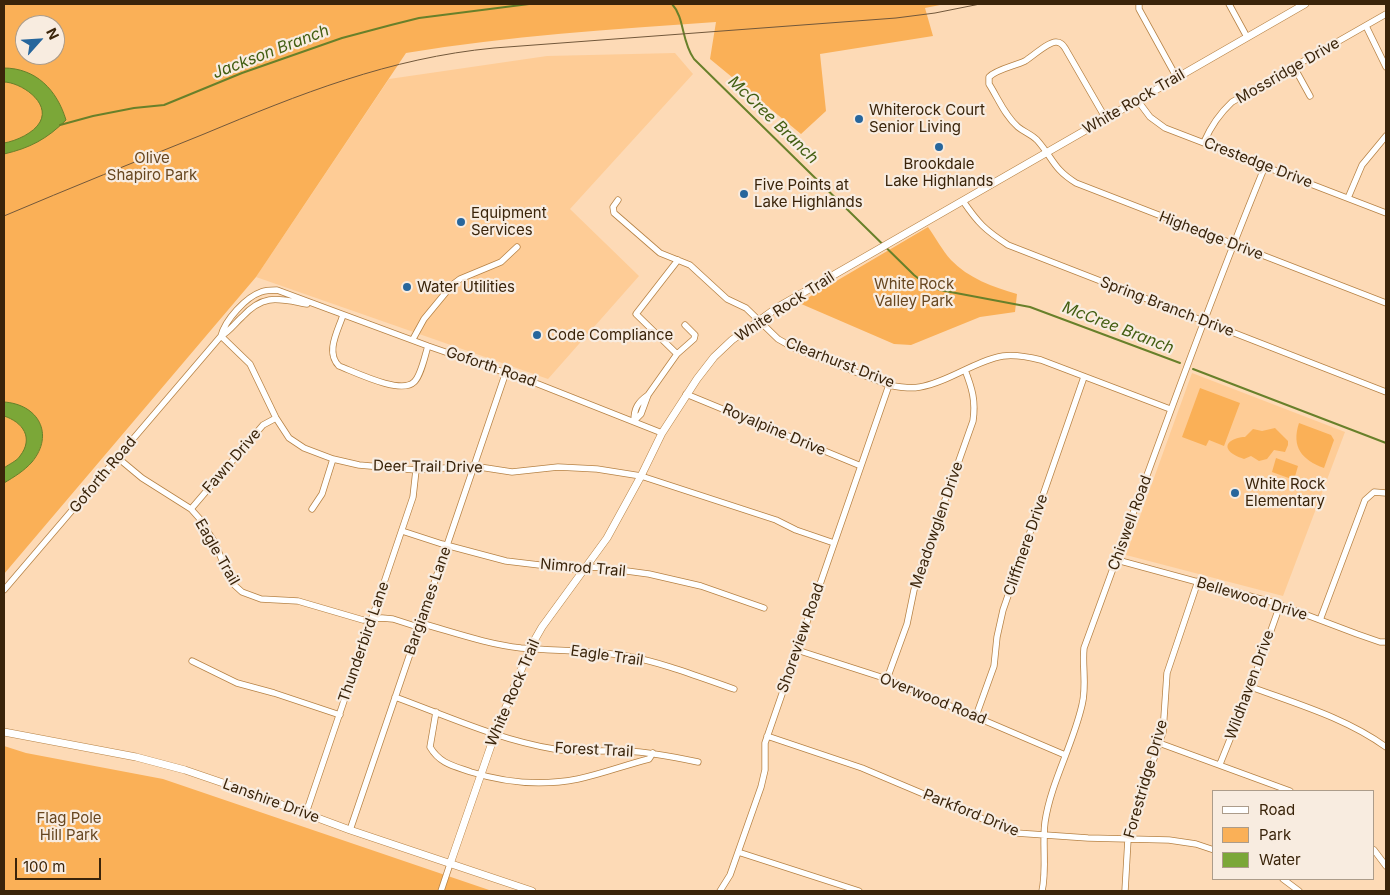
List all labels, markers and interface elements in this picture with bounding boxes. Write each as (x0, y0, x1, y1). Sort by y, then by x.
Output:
north arrow (15, 15, 65, 65)
water label: Jackson Branch (210, 21, 332, 83)
text: N (43, 25, 63, 42)
street label: Mossridge Drive (1233, 34, 1343, 108)
street label: White Rock Trail (1080, 66, 1188, 138)
water label: McCree Branch (724, 72, 822, 168)
place label: Whiterock Court Senior Living (869, 101, 985, 136)
marker: Whiterock Court Senior Living (853, 113, 865, 125)
street label: Crestedge Drive (1201, 134, 1315, 192)
marker: Brookdale Lake Highlands (933, 141, 945, 153)
park label: Olive Shapiro Park (107, 149, 197, 184)
place label: Brookdale Lake Highlands (885, 155, 993, 190)
place label: Five Points at Lake Highlands (754, 176, 863, 211)
marker: Five Points at Lake Highlands (738, 188, 750, 200)
place label: Equipment Services (471, 204, 547, 239)
street label: Highedge Drive (1156, 208, 1266, 264)
marker: Equipment Services (455, 216, 467, 228)
street label: White Rock Trail (732, 268, 838, 346)
street label: Spring Branch Drive (1097, 273, 1237, 341)
park label: White Rock Valley Park (874, 275, 954, 310)
place label: Water Utilities (417, 278, 515, 296)
marker: Water Utilities (401, 281, 413, 293)
water label: McCree Branch (1059, 298, 1177, 358)
place label: Code Compliance (547, 326, 673, 344)
marker: Code Compliance (531, 329, 543, 341)
street label: Clearhurst Drive (783, 334, 897, 392)
street label: Goforth Road (443, 343, 539, 391)
street label: Royalpine Drive (720, 400, 828, 460)
street label: Fawn Drive (199, 425, 265, 497)
street label: Goforth Road (66, 433, 140, 517)
street label: Deer Trail Drive (373, 457, 483, 477)
street label: Meadowglen Drive (907, 459, 967, 591)
street label: Chiswell Road (1104, 473, 1156, 573)
place label: White Rock Elementary (1245, 475, 1325, 510)
marker: White Rock Elementary (1229, 487, 1241, 499)
street label: Cliffmere Drive (1000, 492, 1052, 598)
street label: Eagle Trail (191, 516, 243, 588)
street label: Bargiames Lane (401, 544, 455, 658)
street label: Nimrod Trail (539, 555, 627, 581)
street label: Bellewood Drive (1194, 574, 1310, 624)
street label: Thunderbird Lane (335, 579, 393, 705)
street label: Shoreview Road (774, 581, 828, 695)
street label: Wildhaven Drive (1222, 628, 1278, 742)
street label: White Rock Trail (482, 637, 544, 749)
street label: Eagle Trail (569, 642, 645, 670)
street label: Overwood Road (877, 669, 989, 729)
street label: Forestridge Drive (1120, 718, 1172, 840)
street label: Forest Trail (554, 739, 634, 761)
street label: Lanshire Drive (220, 775, 322, 827)
street label: Parkford Drive (920, 786, 1022, 840)
legend (1212, 790, 1375, 880)
text: Road (1259, 800, 1295, 819)
park label: Flag Pole Hill Park (36, 809, 102, 844)
text: Park (1259, 825, 1291, 844)
scale bar (18, 848, 104, 880)
text: Water (1259, 850, 1301, 869)
text: 100 m (23, 857, 65, 876)

